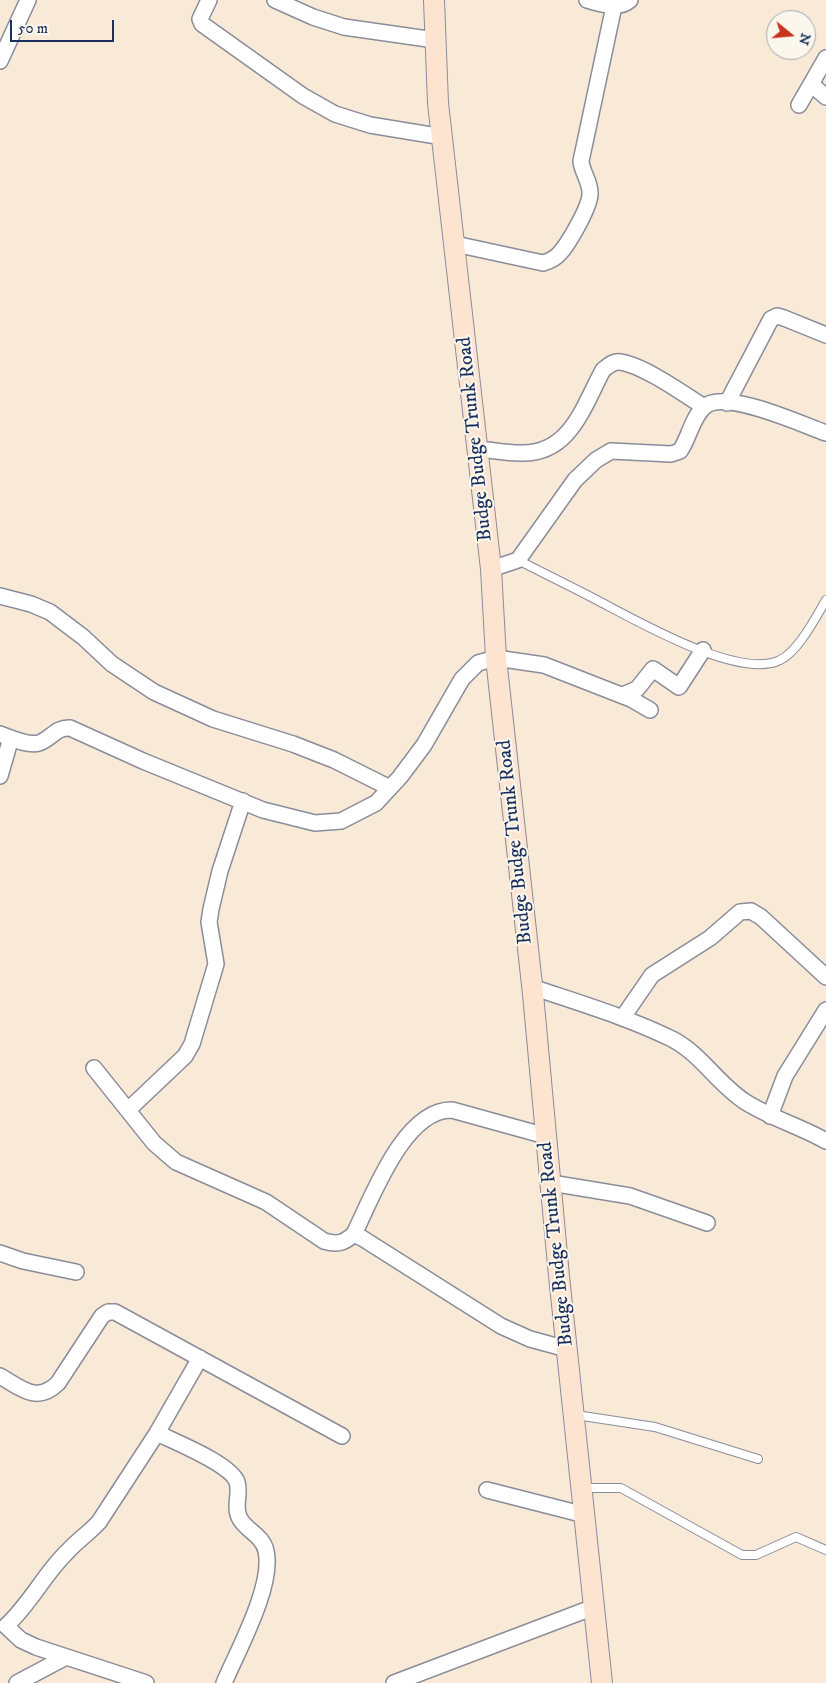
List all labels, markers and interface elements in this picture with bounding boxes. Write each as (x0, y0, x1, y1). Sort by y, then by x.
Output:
scale bar (12, 10, 116, 42)
north arrow (766, 10, 816, 60)
text: 50 m (18, 19, 48, 38)
text: N (794, 31, 815, 47)
street label: Budge Budge Trunk Road (453, 336, 499, 542)
street label: Budge Budge Trunk Road (493, 739, 539, 945)
street label: Budge Budge Trunk Road (534, 1141, 580, 1347)

